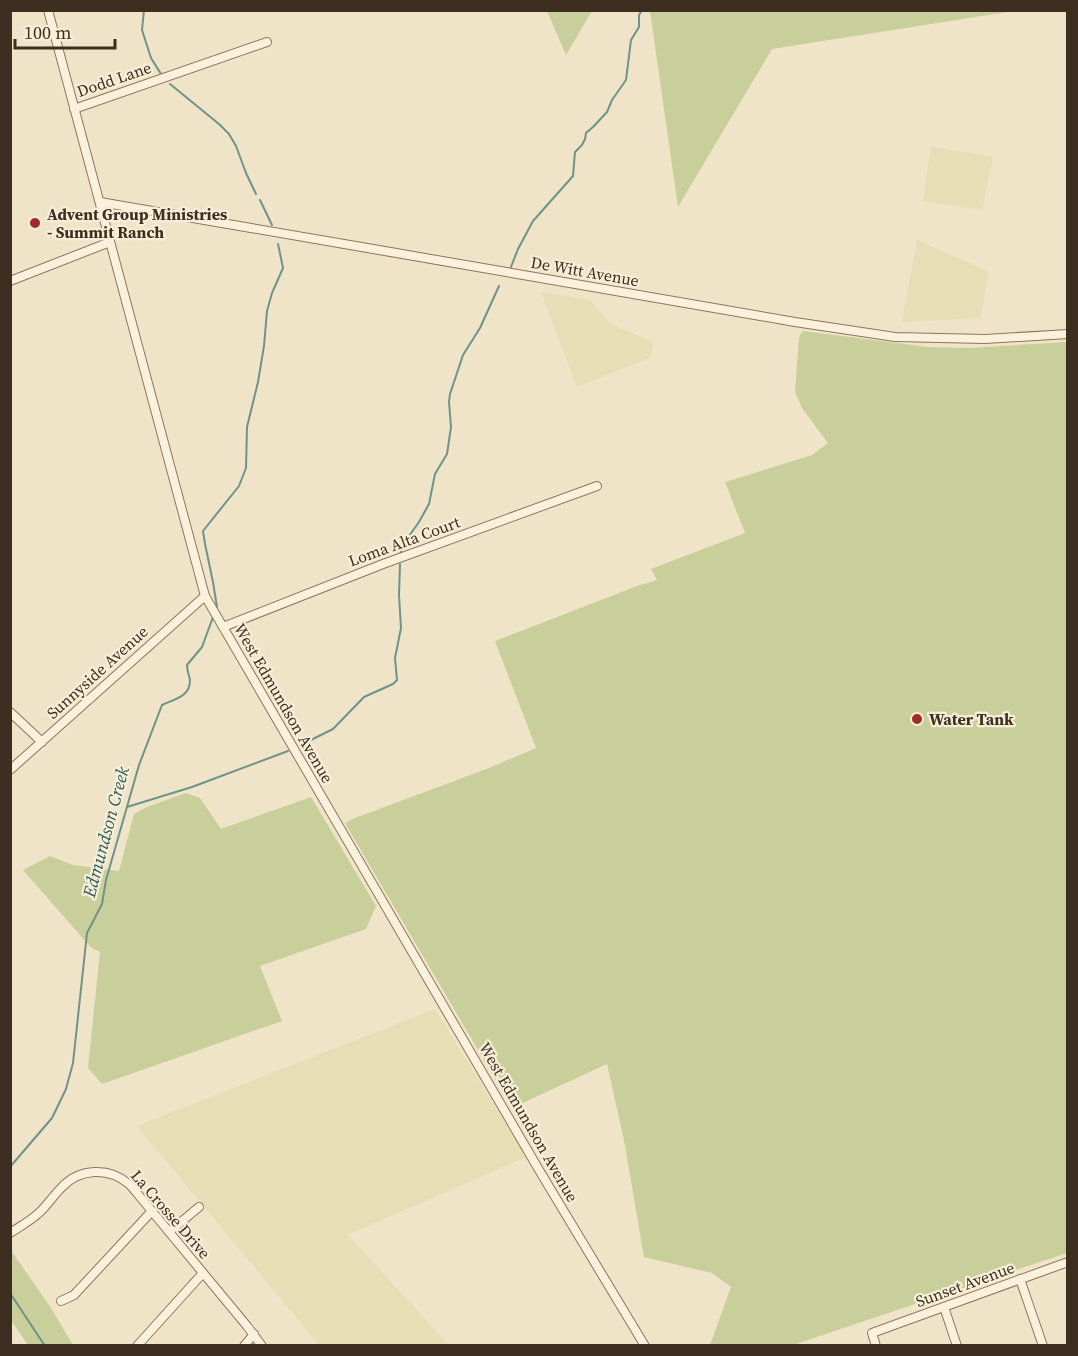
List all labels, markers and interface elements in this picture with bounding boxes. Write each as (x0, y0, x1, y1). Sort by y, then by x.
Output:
scale bar (15, 12, 116, 50)
text: 100 m (24, 20, 71, 45)
street label: Dodd Lane (74, 56, 154, 102)
place label: Advent Group Ministries - Summit Ranch (47, 203, 227, 243)
marker: Advent Group Ministries - Summit Ranch (28, 216, 42, 230)
street label: De Witt Avenue (529, 251, 641, 291)
street label: Loma Alta Court (345, 510, 464, 571)
street label: West Edmundson Avenue (229, 619, 339, 787)
street label: Sunnyside Avenue (42, 620, 152, 724)
place label: Water Tank (929, 708, 1014, 730)
marker: Water Tank (910, 712, 924, 726)
water label: Edmundson Creek (76, 763, 135, 901)
street label: West Edmundson Avenue (474, 1038, 584, 1206)
street label: La Crosse Drive (126, 1165, 216, 1263)
street label: Sunset Avenue (913, 1256, 1017, 1312)

